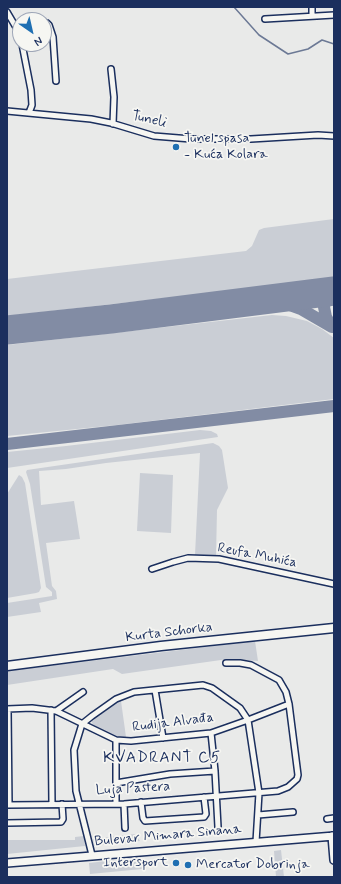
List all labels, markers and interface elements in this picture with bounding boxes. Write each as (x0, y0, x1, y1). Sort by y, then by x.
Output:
north arrow (12, 12, 52, 52)
text: N (31, 33, 45, 49)
street label: Tuneli (130, 108, 168, 132)
place label: Tunel spasa - Kuća Kolara (184, 131, 268, 164)
marker: Tunel spasa - Kuća Kolara (171, 142, 181, 152)
street label: Reufa Muhića (216, 540, 298, 572)
street label: Kurta Schorka (125, 619, 213, 647)
street label: Rudija Alvađa (131, 710, 215, 736)
district label: KVADRANT C5 (102, 749, 222, 769)
street label: Luja Pastera (95, 779, 171, 799)
street label: Bulevar Mimara Sinana (94, 821, 242, 851)
place label: Intersport (103, 855, 168, 871)
place label: Mercator Dobrinja (196, 857, 310, 873)
marker: Intersport (171, 858, 181, 868)
marker: Mercator Dobrinja (183, 860, 193, 870)

